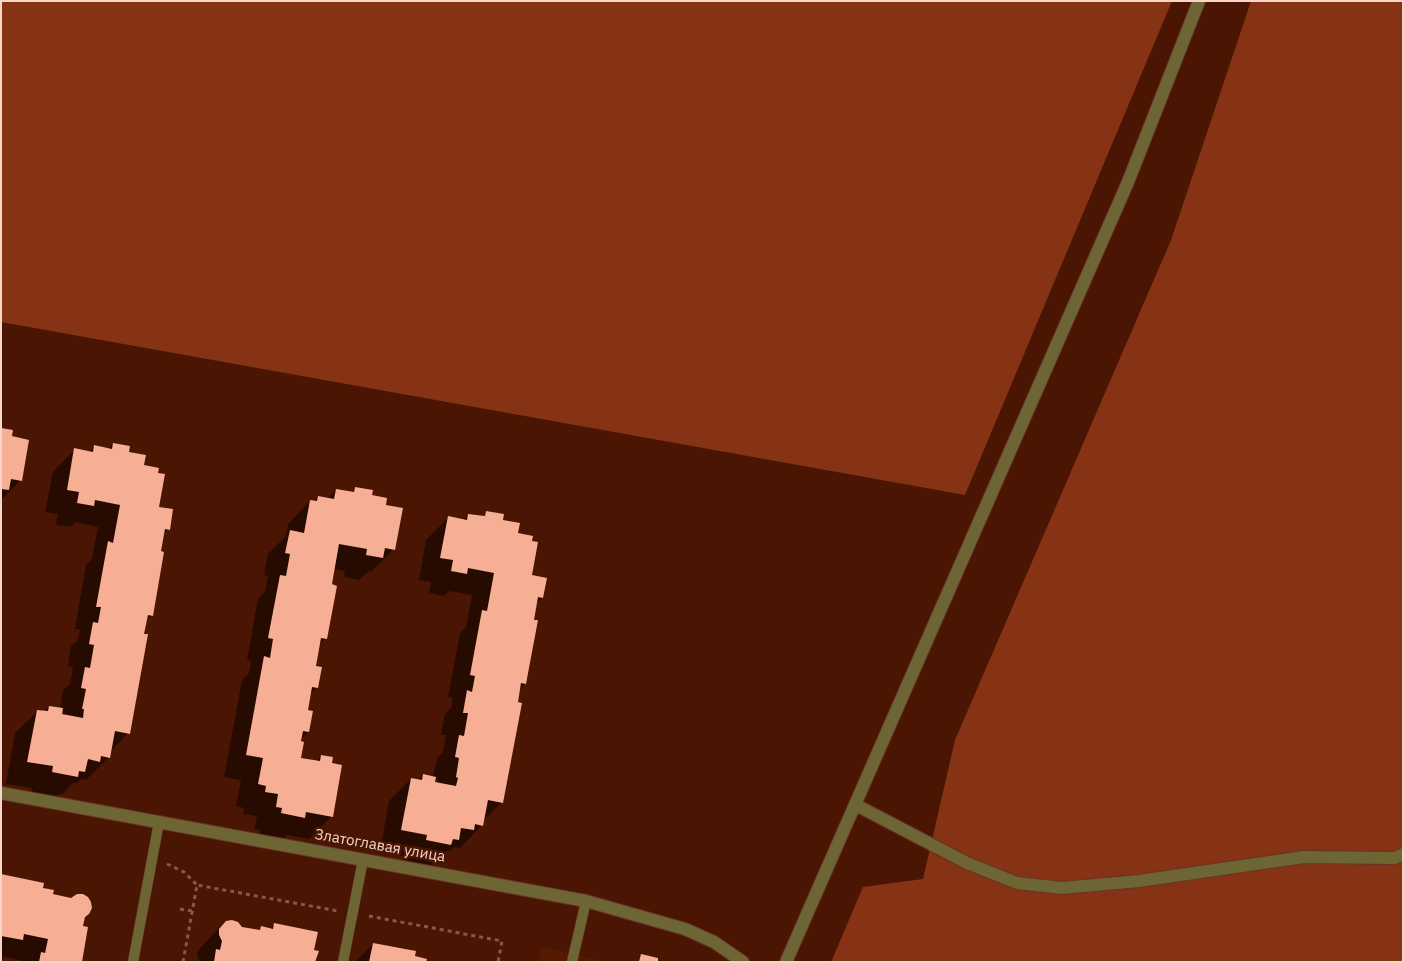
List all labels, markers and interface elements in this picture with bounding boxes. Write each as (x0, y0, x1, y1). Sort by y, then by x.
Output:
street label: Златоглавая улица (313, 826, 447, 866)

